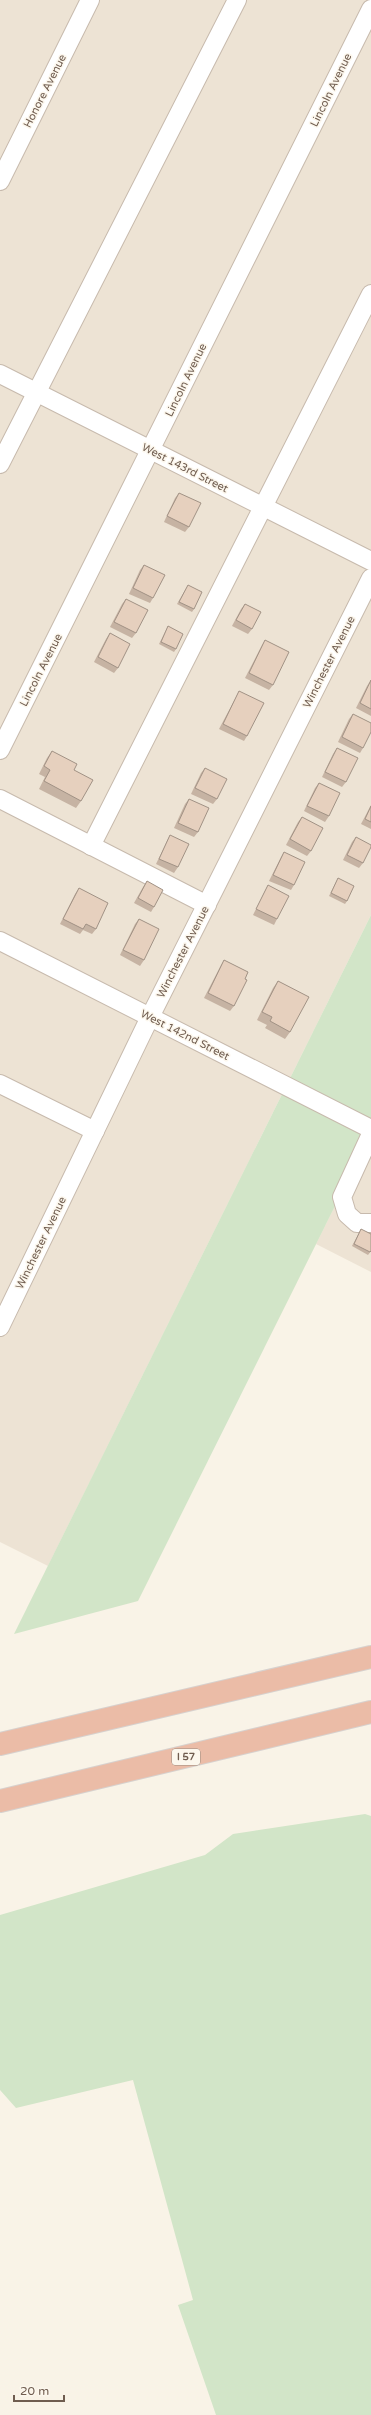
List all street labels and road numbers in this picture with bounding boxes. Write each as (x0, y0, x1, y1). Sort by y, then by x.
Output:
street label: Lincoln Avenue (308, 51, 354, 129)
street label: Honore Avenue (21, 52, 69, 130)
street label: Lincoln Avenue (163, 341, 209, 419)
street label: West 143rd Street (140, 441, 230, 495)
street label: Winchester Avenue (300, 614, 358, 710)
street label: Lincoln Avenue (17, 631, 65, 709)
street label: Winchester Avenue (154, 904, 212, 1000)
street label: West 142nd Street (138, 1007, 232, 1063)
street label: Winchester Avenue (13, 1195, 69, 1291)
road number: I 57 (172, 1749, 200, 1765)

